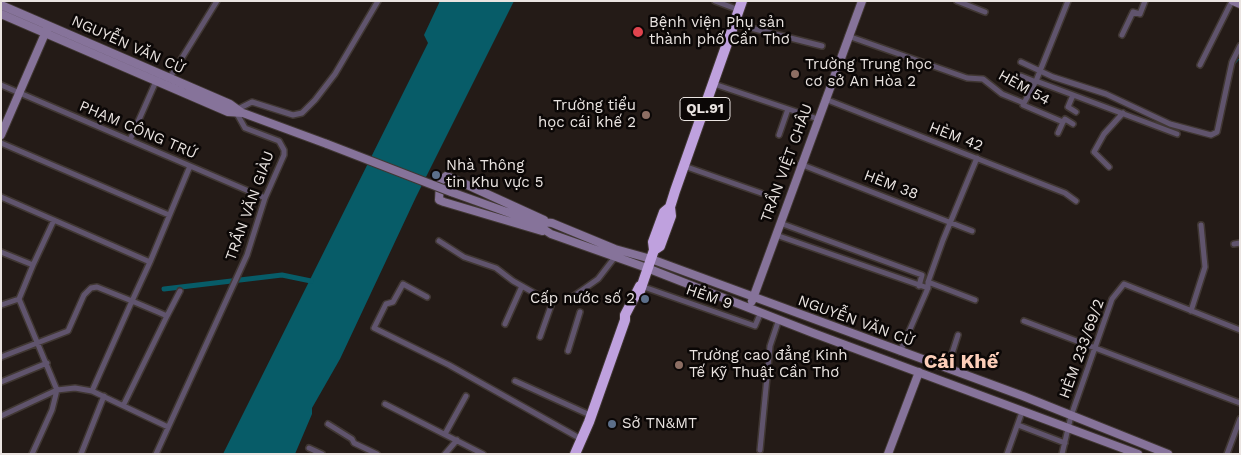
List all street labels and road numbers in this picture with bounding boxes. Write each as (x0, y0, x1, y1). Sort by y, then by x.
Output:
street label: NGUYỄN VĂN CỪ (69, 12, 187, 78)
street label: HÈM 54 (995, 66, 1053, 110)
street label: PHẠM CÔNG TRỨ (76, 97, 200, 163)
road number: QL.91 (680, 98, 730, 120)
street label: TRẦN VIỆT CHÂU (757, 101, 817, 225)
street label: HÈM 42 (926, 118, 986, 156)
street label: TRẦN VĂN GIÀU (222, 149, 278, 263)
street label: HÈM 38 (861, 166, 921, 204)
street label: HẺM 9 (683, 281, 735, 313)
street label: NGUYỄN VĂN CỪ (795, 292, 917, 350)
street label: HẺM 233/69/2 (1056, 297, 1108, 401)

